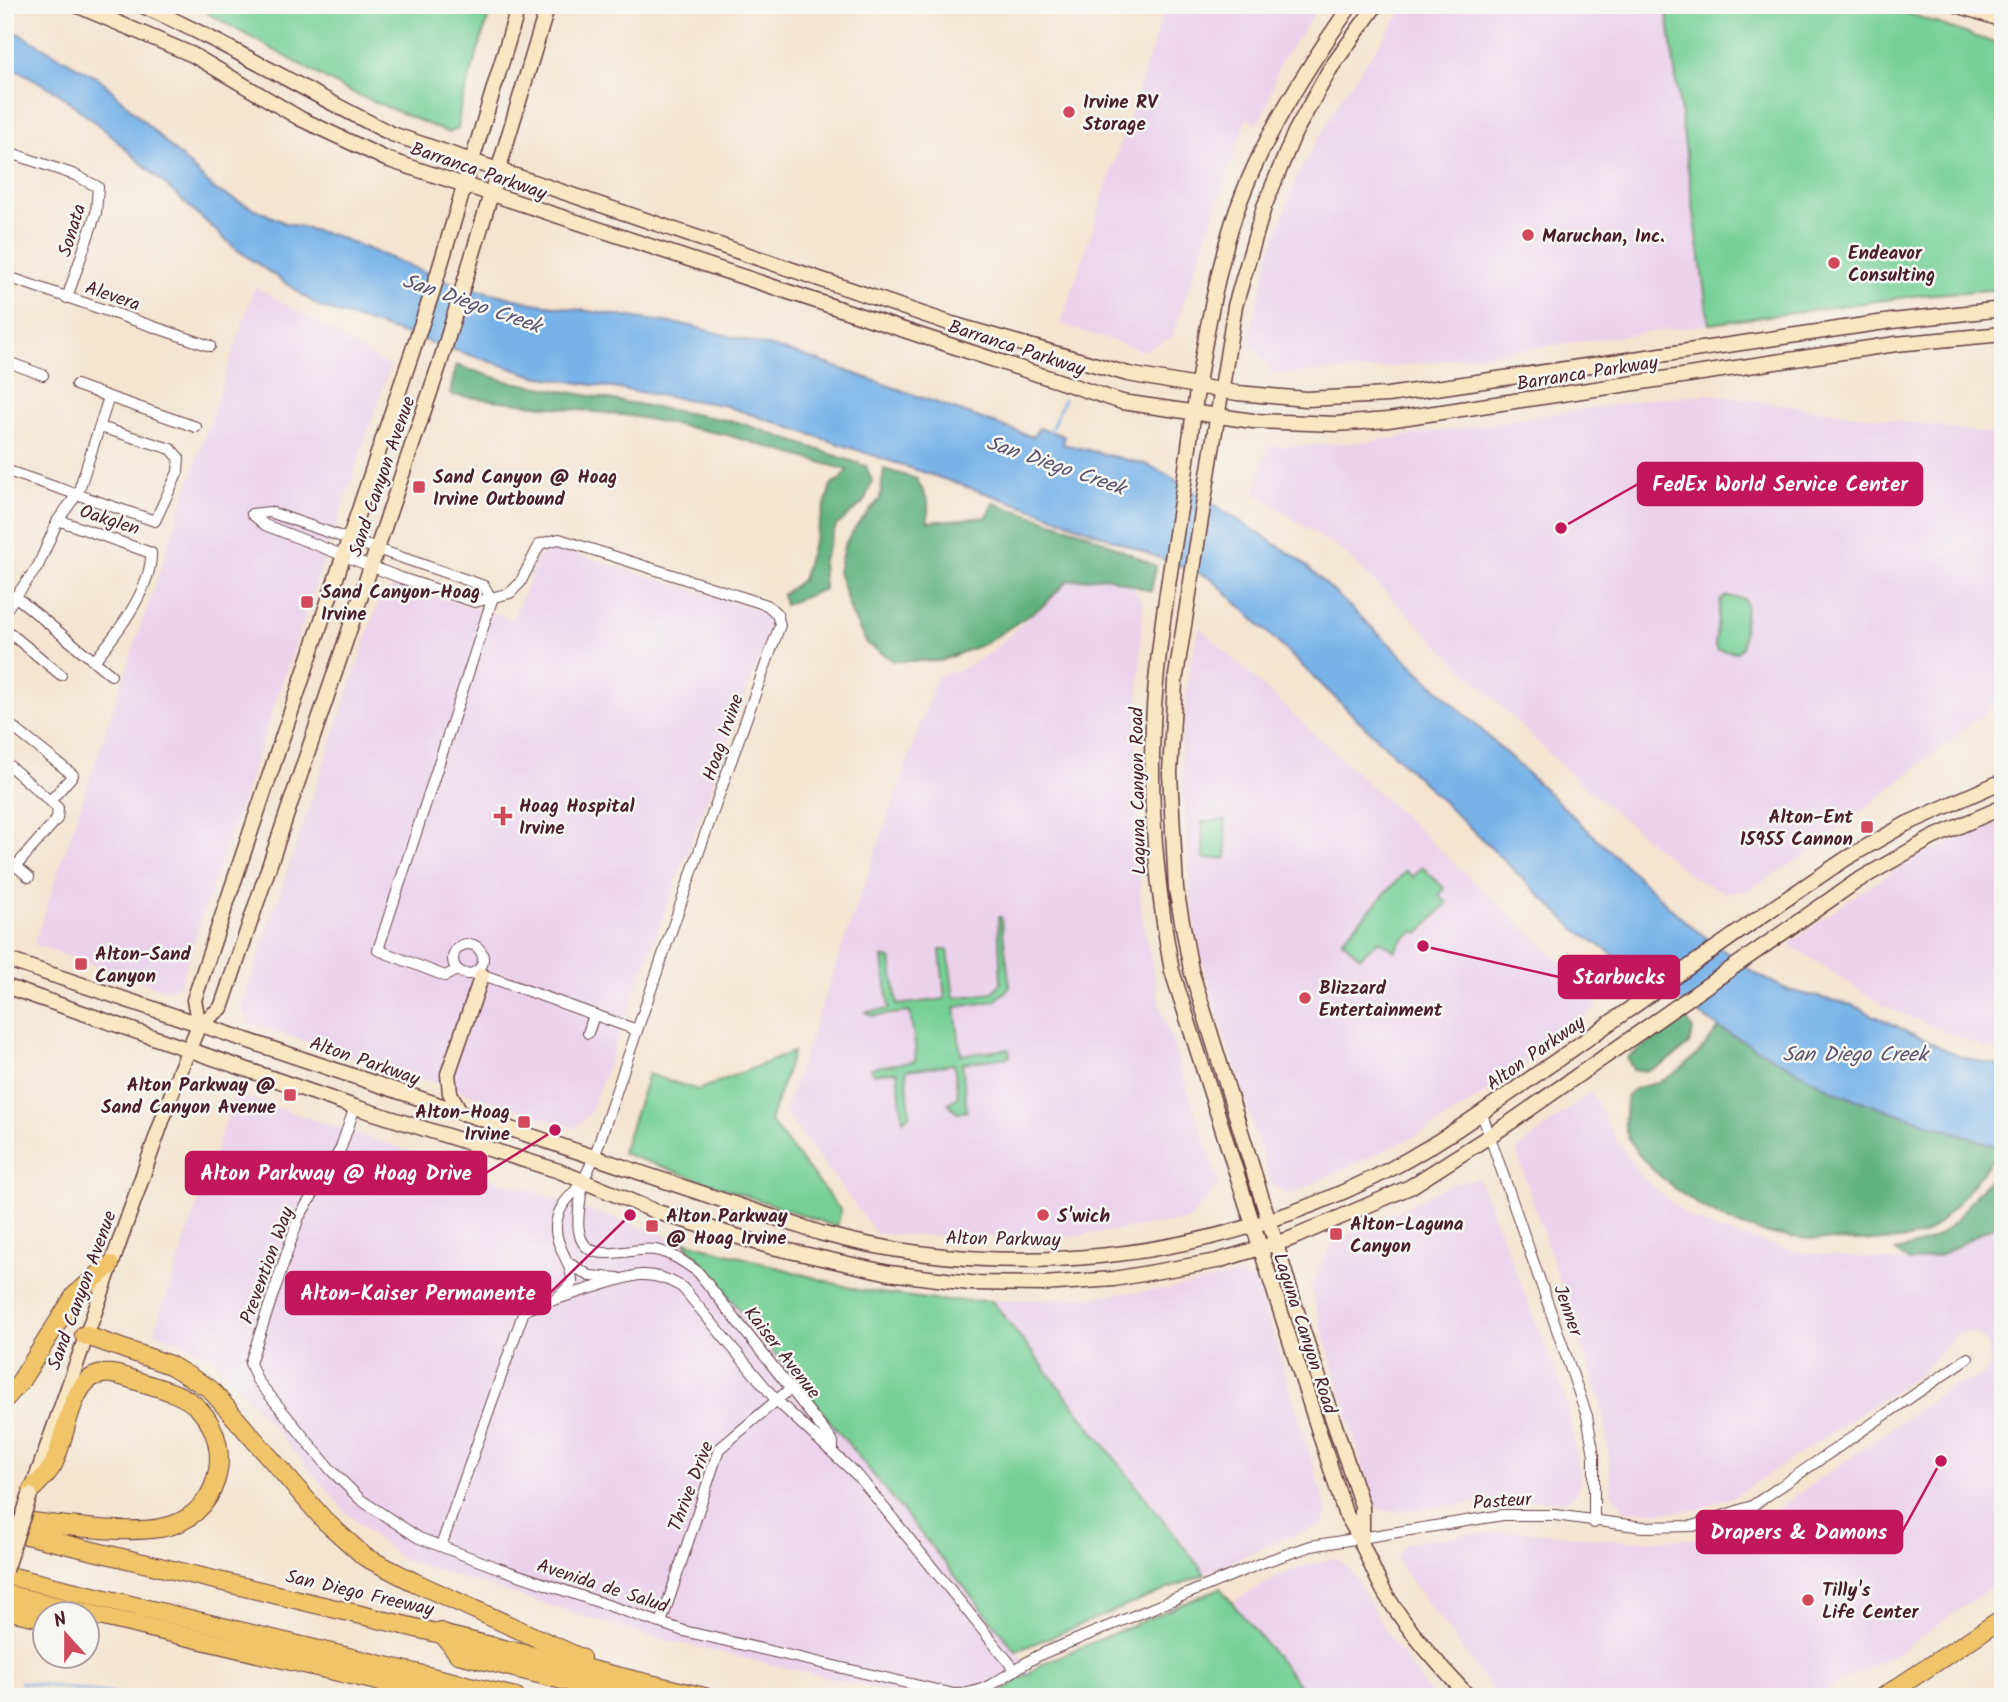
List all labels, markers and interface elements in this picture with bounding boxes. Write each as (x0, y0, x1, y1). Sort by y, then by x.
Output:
place label: Irvine RV Storage (1083, 88, 1159, 140)
marker: Irvine RV Storage (1061, 104, 1077, 120)
street label: Barranca Parkway (406, 134, 552, 210)
street label: Sonata (51, 200, 95, 261)
place label: Maruchan, Inc. (1542, 222, 1665, 252)
marker: Maruchan, Inc. (1520, 227, 1536, 243)
place label: Endeavor Consulting (1848, 239, 1935, 291)
marker: Endeavor Consulting (1826, 255, 1842, 271)
water label: San Diego Creek (398, 265, 548, 345)
street label: Alevera (81, 274, 144, 320)
street label: Barranca Parkway (944, 313, 1090, 386)
street label: Barranca Parkway (1515, 348, 1661, 400)
street label: Sand Canyon Avenue (341, 392, 425, 561)
water label: San Diego Creek (982, 427, 1132, 507)
place label: Sand Canyon @ Hoag Irvine Outbound (433, 463, 617, 515)
callout: FedEx World Service Center (1638, 463, 1922, 505)
text: FedEx World Service Center (1652, 469, 1909, 502)
marker: Sand Canyon @ Hoag Irvine Outbound (411, 479, 427, 495)
street label: Oakglen (75, 497, 143, 545)
place label: Sand Canyon-Hoag Irvine (321, 578, 480, 630)
marker: Sand Canyon-Hoag Irvine (299, 594, 315, 610)
street label: Hoag Irvine (695, 690, 753, 785)
street label: Laguna Canyon Road (1123, 706, 1155, 875)
place label: Hoag Hospital Irvine (519, 792, 636, 844)
place label: Alton-Ent 15955 Cannon (1740, 803, 1853, 855)
marker: Hoag Hospital Irvine (493, 806, 513, 826)
marker: Alton-Ent 15955 Cannon (1859, 819, 1875, 835)
place label: Alton-Sand Canyon (95, 940, 192, 992)
marker: Alton-Sand Canyon (73, 956, 89, 972)
callout: Starbucks (1559, 956, 1679, 998)
text: Starbucks (1573, 962, 1665, 995)
place label: Blizzard Entertainment (1319, 974, 1443, 1026)
marker: Blizzard Entertainment (1297, 990, 1313, 1006)
street label: Alton Parkway (1480, 1008, 1593, 1099)
street label: Alton Parkway (305, 1029, 425, 1095)
water label: San Diego Creek (1783, 1039, 1931, 1072)
place label: Alton Parkway @ Sand Canyon Avenue (101, 1071, 276, 1123)
marker: Alton Parkway @ Sand Canyon Avenue (282, 1087, 298, 1103)
place label: Alton-Hoag Irvine (415, 1098, 510, 1150)
marker: Alton-Hoag Irvine (516, 1114, 532, 1130)
callout: Alton Parkway @ Hoag Drive (186, 1152, 486, 1194)
text: Alton Parkway @ Hoag Drive (200, 1158, 472, 1191)
street label: Prevention Way (233, 1202, 303, 1328)
place label: Alton Parkway @ Hoag Irvine (666, 1202, 788, 1254)
place label: S'wich (1057, 1202, 1110, 1232)
street label: Sand Canyon Avenue (40, 1206, 126, 1375)
marker: S'wich (1035, 1207, 1051, 1223)
place label: Alton-Laguna Canyon (1350, 1210, 1464, 1262)
marker: Alton Parkway @ Hoag Irvine (644, 1218, 660, 1234)
street label: Alton Parkway (945, 1224, 1062, 1256)
marker: Alton-Laguna Canyon (1328, 1226, 1344, 1242)
street label: Laguna Canyon Road (1264, 1249, 1344, 1419)
callout: Alton-Kaiser Permanente (286, 1272, 550, 1314)
text: Alton-Kaiser Permanente (300, 1278, 536, 1311)
street label: Jenner (1544, 1281, 1590, 1342)
street label: Kaiser Avenue (735, 1300, 828, 1407)
street label: Thrive Drive (661, 1437, 723, 1536)
street label: Pasteur (1472, 1485, 1534, 1519)
callout: Drapers & Damons (1697, 1511, 1902, 1553)
text: Drapers & Damons (1711, 1517, 1888, 1550)
street label: Avenida de Salud (533, 1552, 673, 1622)
street label: San Diego Freeway (282, 1562, 438, 1626)
place label: Tilly's Life Center (1822, 1576, 1920, 1628)
marker: Tilly's Life Center (1800, 1592, 1816, 1608)
north arrow (32, 1600, 102, 1670)
text: N (50, 1605, 72, 1637)

